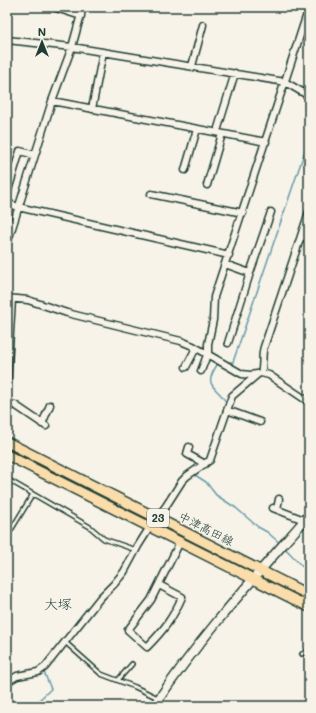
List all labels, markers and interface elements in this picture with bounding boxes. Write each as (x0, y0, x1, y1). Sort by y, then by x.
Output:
north arrow (22, 22, 62, 62)
text: N (38, 24, 46, 39)
street label: 中津高田線 (176, 507, 237, 549)
road number: 23 (147, 509, 169, 527)
district label: 大塚 (44, 594, 72, 613)

